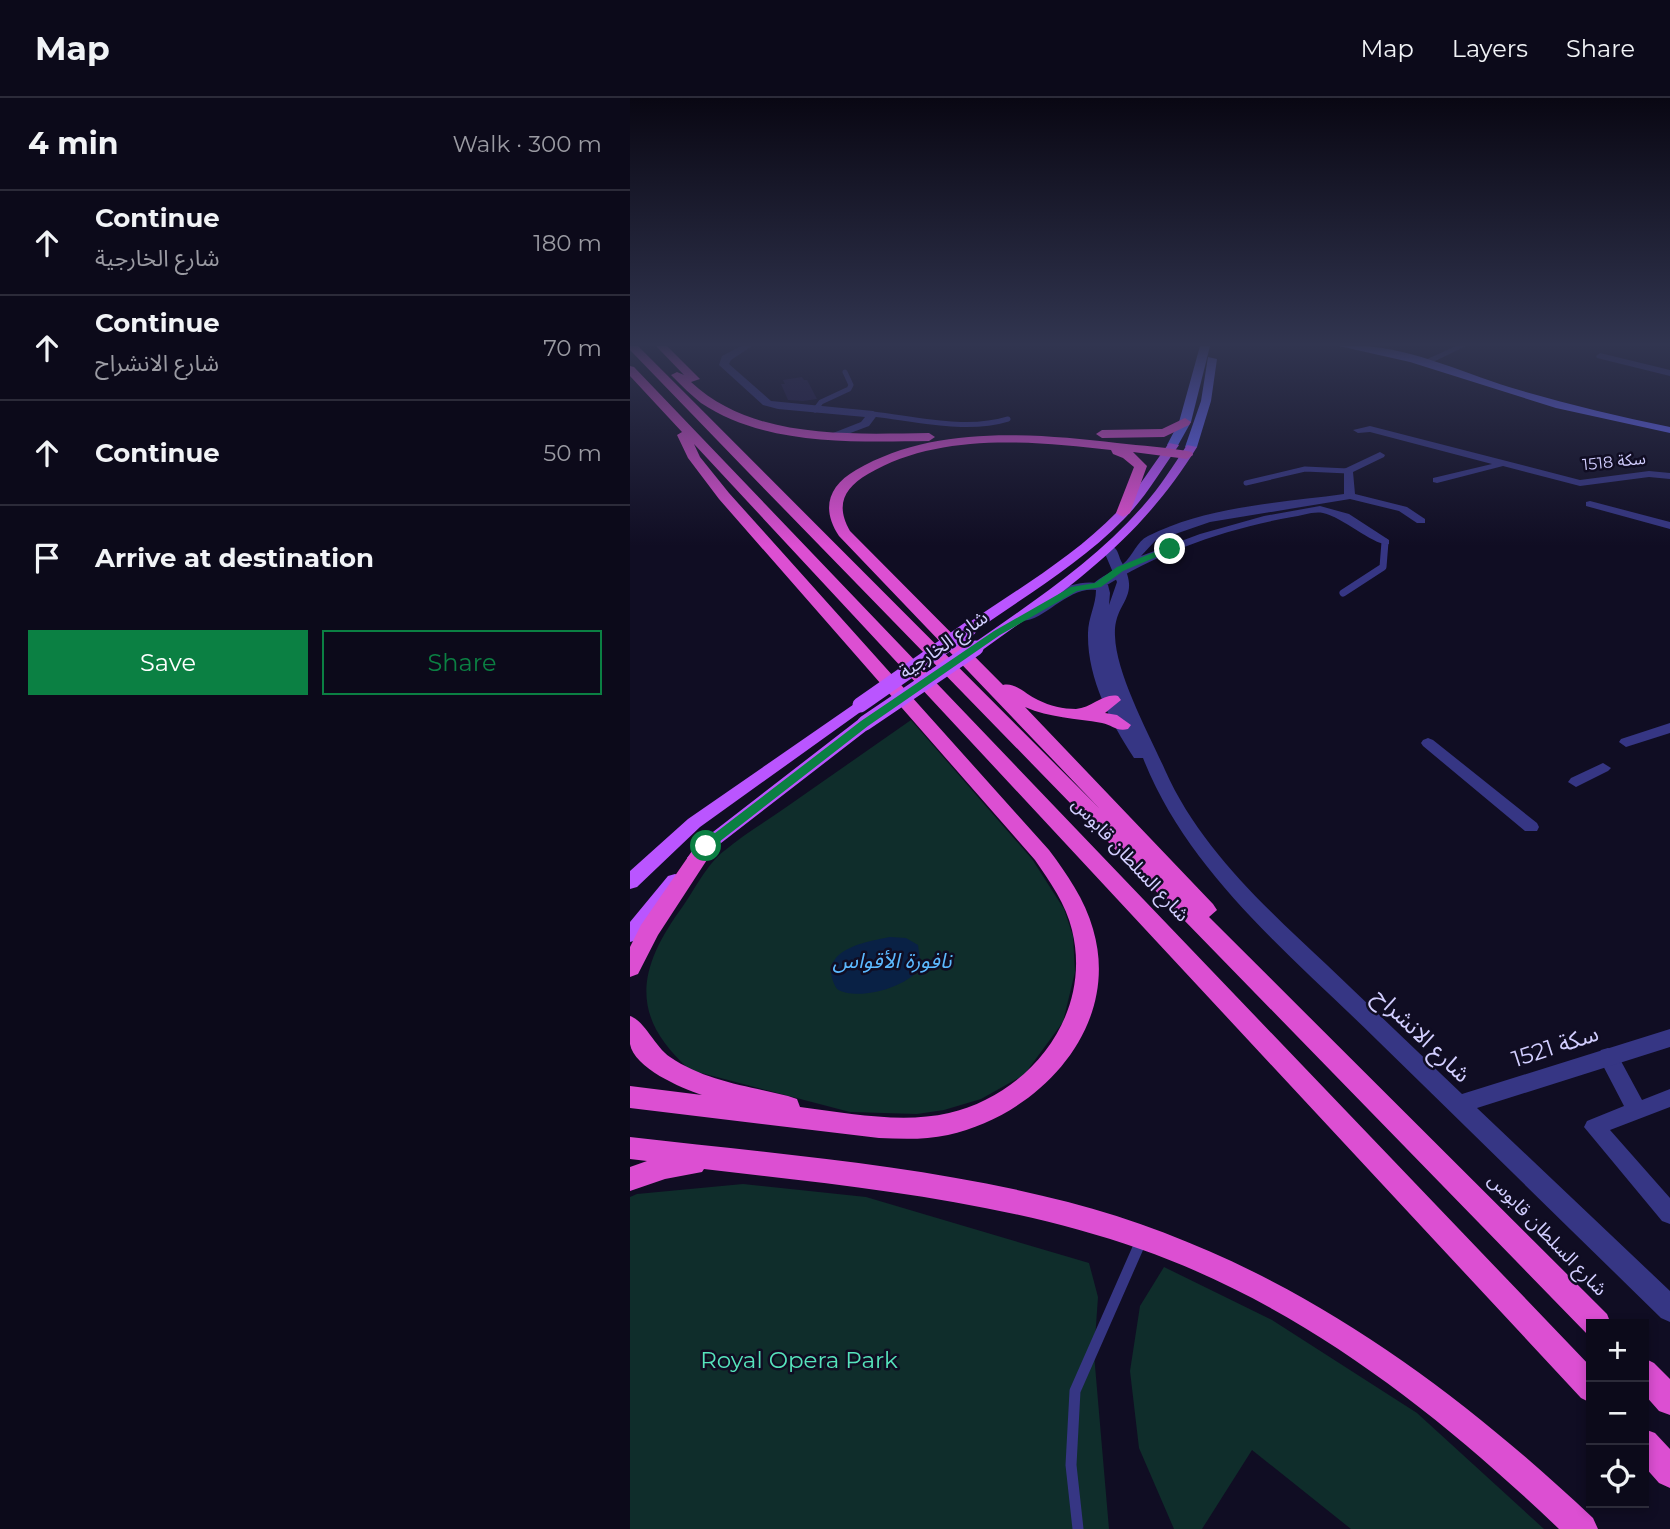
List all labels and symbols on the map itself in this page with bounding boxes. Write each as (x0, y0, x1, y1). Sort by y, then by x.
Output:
street label: سكة 1518 (1581, 449, 1647, 474)
route end (1154, 533, 1185, 564)
street label: شارع الخارجية (895, 605, 993, 685)
street label: شارع السلطان قابوس (1066, 792, 1194, 928)
route start (690, 830, 721, 861)
water label: نافورة الأقواس (833, 948, 953, 973)
street label: شارع الانشراح (1366, 982, 1476, 1090)
street label: سكة 1521 (1508, 1019, 1602, 1073)
street label: شارع السلطان قابوس (1482, 1168, 1612, 1302)
park label: Royal Opera Park (700, 1346, 898, 1374)

